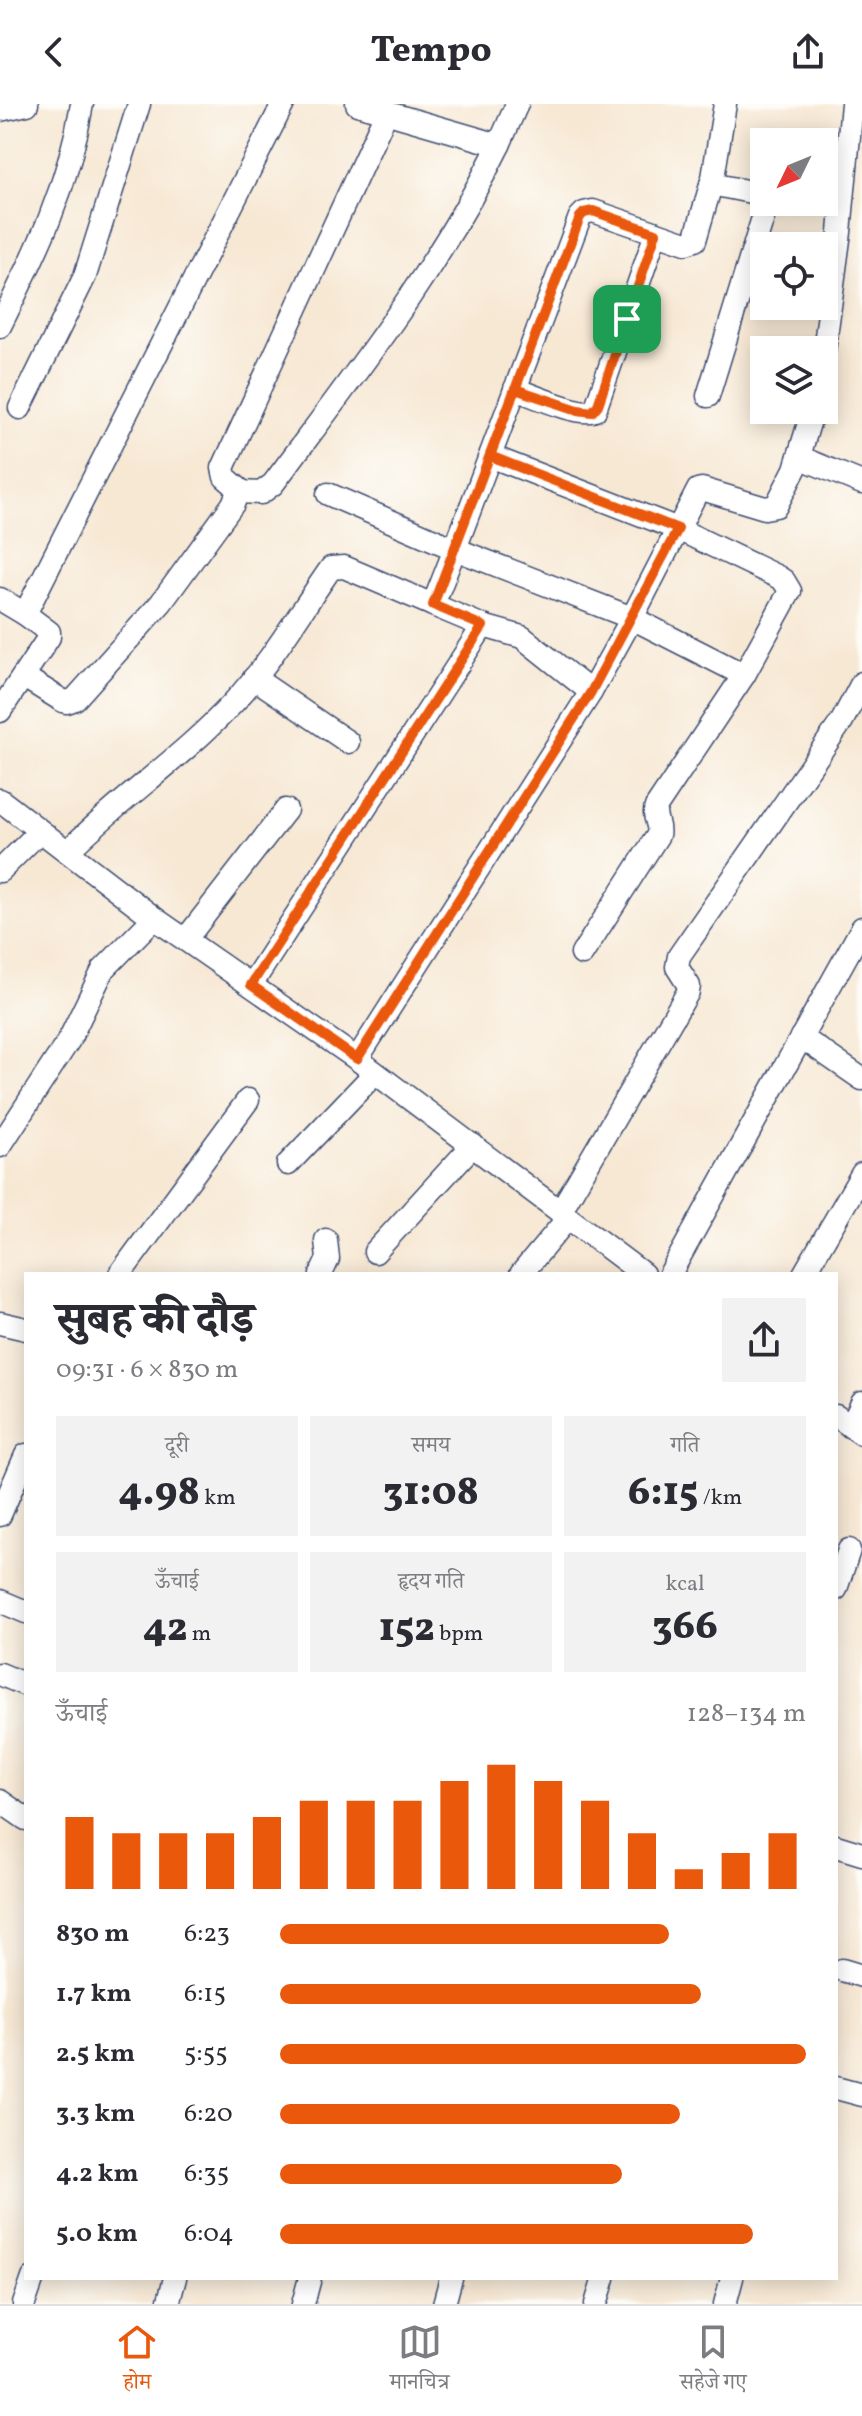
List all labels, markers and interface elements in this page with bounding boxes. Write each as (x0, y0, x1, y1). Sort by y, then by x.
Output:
text: Tempo (370, 27, 492, 77)
icon: back (32, 30, 76, 74)
icon: share (786, 30, 830, 74)
north arrow (750, 128, 838, 216)
map controls (750, 128, 838, 424)
button: locate (750, 232, 838, 320)
pin (593, 285, 661, 353)
icon: arrive (605, 297, 649, 341)
button: layers (750, 336, 838, 424)
text: सुबह की दौड़ (56, 1291, 254, 1352)
button: share (722, 1298, 806, 1382)
text: 09:31 · 6 × 830 m (56, 1352, 238, 1388)
text: दूरी (165, 1431, 189, 1462)
text: समय (412, 1431, 450, 1462)
text: गति (671, 1431, 699, 1462)
text: 4.98 (118, 1466, 200, 1522)
text: 31:08 (383, 1466, 479, 1522)
text: 6:15 (628, 1466, 698, 1522)
text: km (200, 1483, 236, 1514)
text: /km (698, 1483, 742, 1514)
text: ऊँचाई (155, 1567, 199, 1598)
text: हृदय गति (398, 1567, 464, 1598)
text: kcal (665, 1569, 705, 1600)
text: 366 (652, 1600, 718, 1656)
text: 42 (143, 1602, 187, 1658)
text: 152 (379, 1602, 435, 1658)
text: m (187, 1619, 211, 1650)
text: bpm (435, 1619, 483, 1650)
text: ऊँचाई (56, 1696, 107, 1732)
text: 128–134 m (687, 1696, 806, 1732)
text: 830 m (56, 1916, 129, 1952)
text: 6:23 (184, 1916, 230, 1952)
text: 1.7 km (56, 1976, 132, 2012)
text: 6:15 (184, 1976, 226, 2012)
text: 2.5 km (56, 2036, 135, 2072)
text: 5:55 (184, 2036, 228, 2072)
text: 3.3 km (56, 2096, 136, 2132)
text: 6:20 (184, 2096, 233, 2132)
text: 4.2 km (56, 2156, 139, 2192)
text: 6:35 (184, 2156, 229, 2192)
text: 5.0 km (56, 2216, 138, 2252)
text: 6:04 (184, 2216, 234, 2252)
tab: होम (115, 2320, 159, 2403)
tab: मानचित्र (390, 2320, 449, 2403)
tab: सहेजे गए (680, 2320, 747, 2403)

